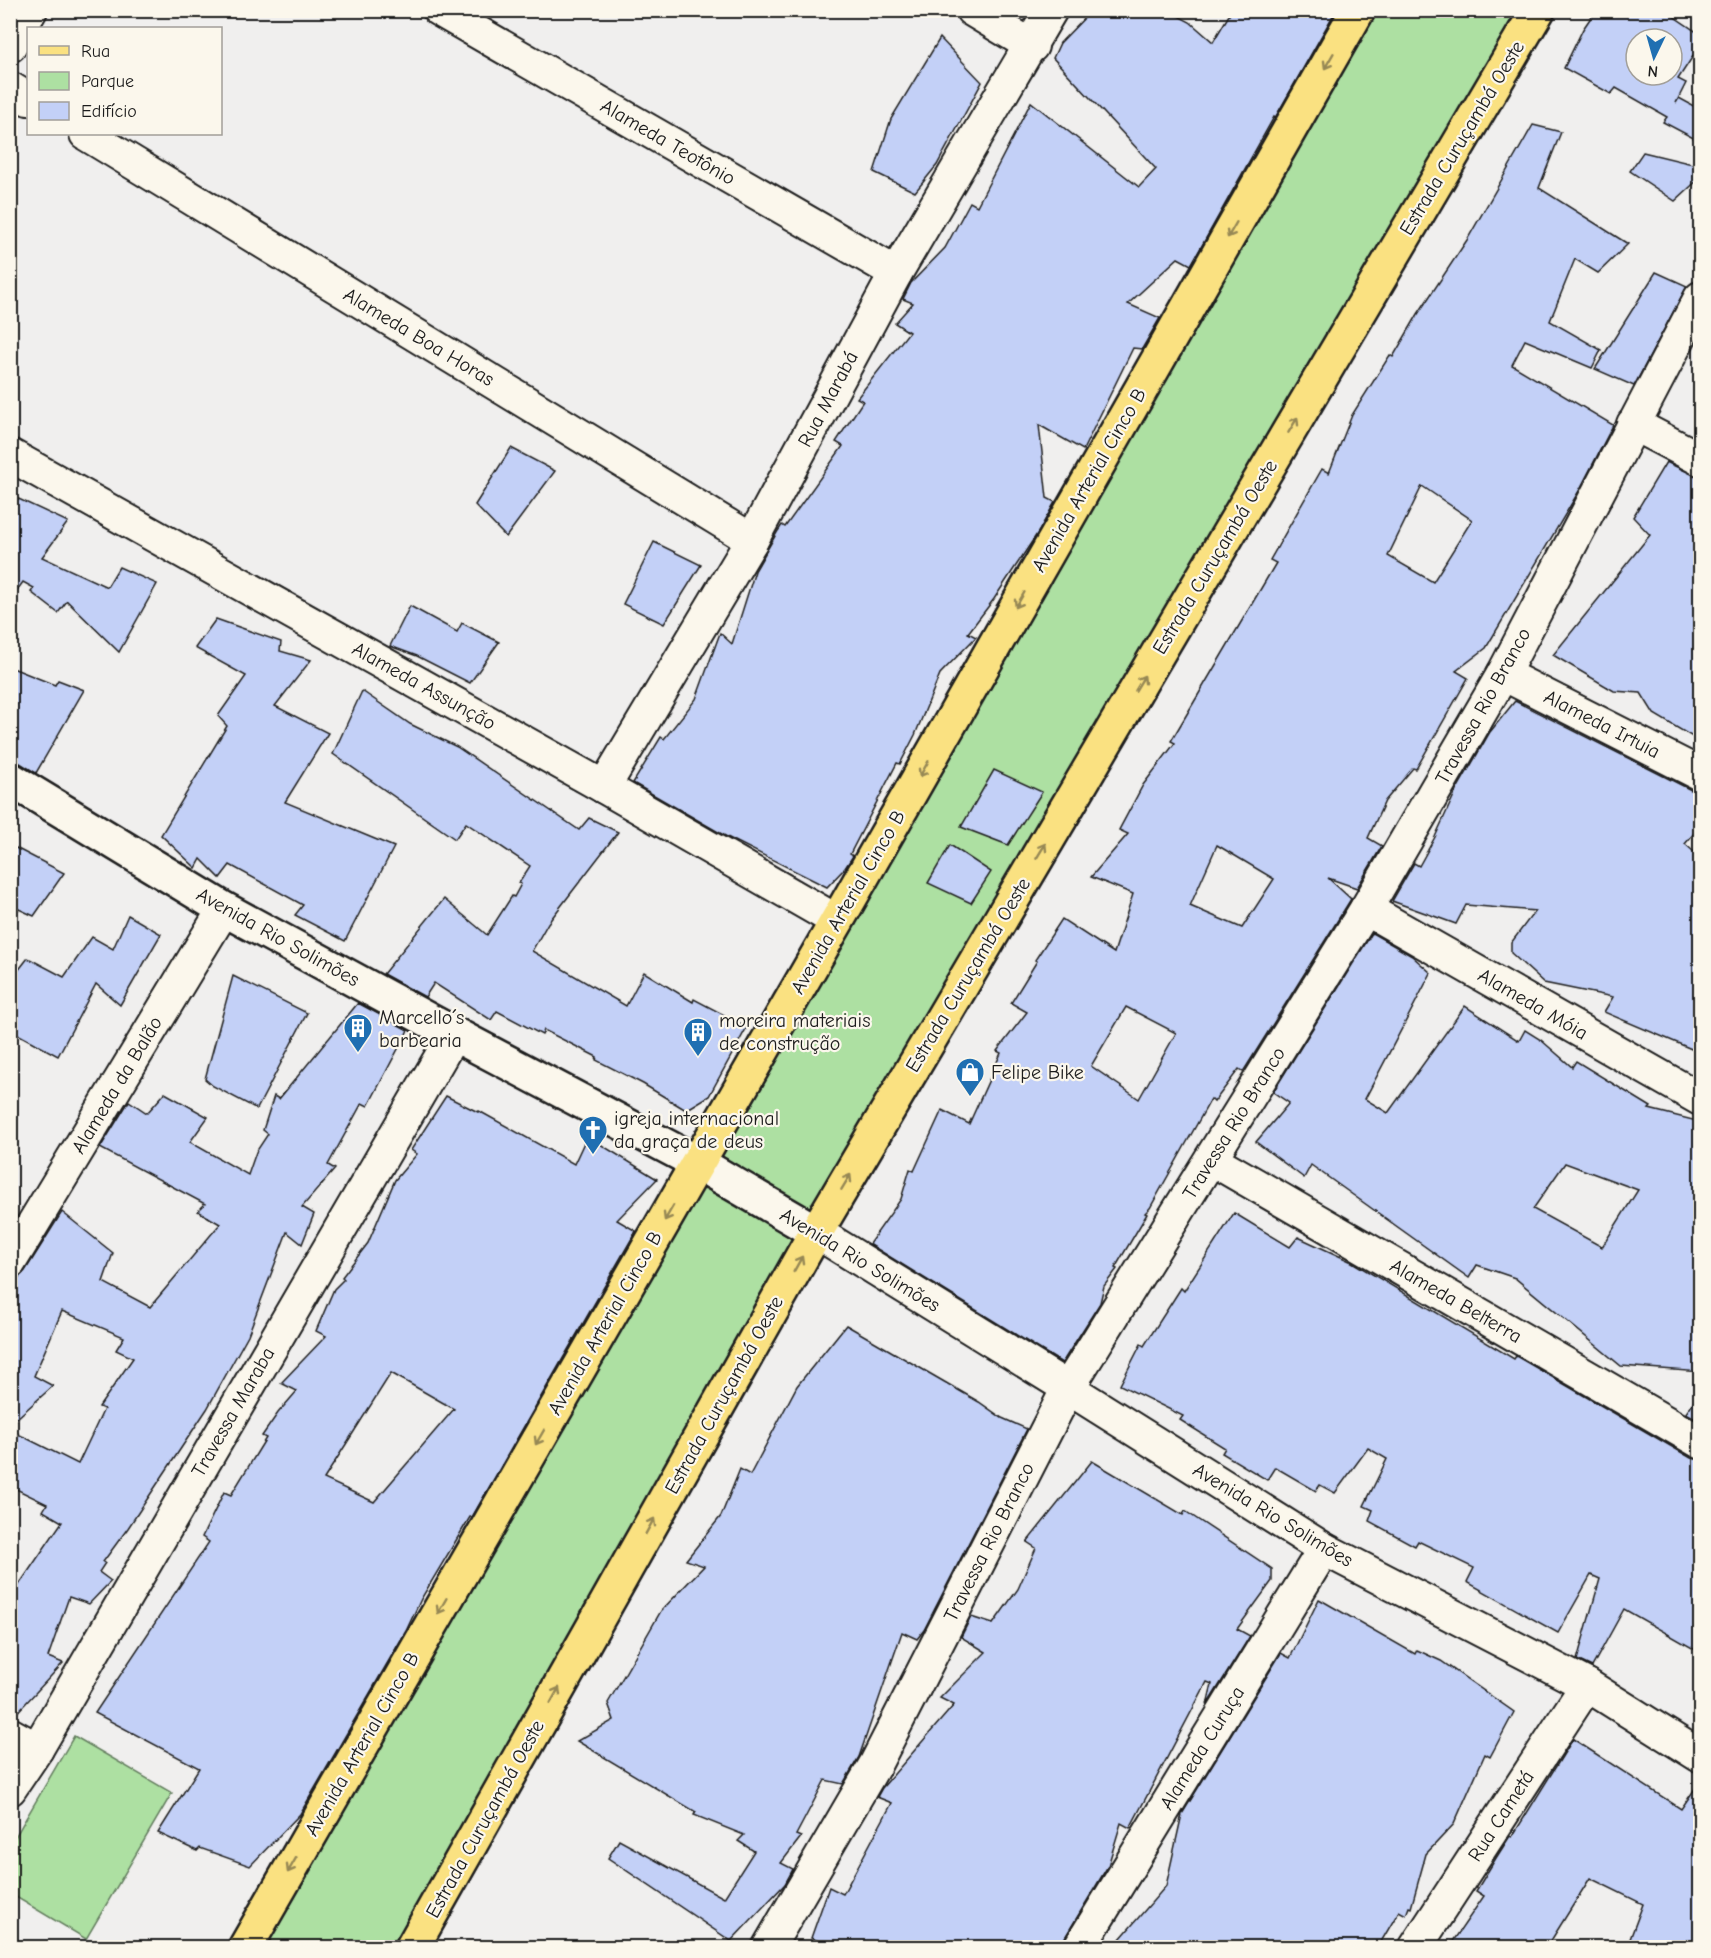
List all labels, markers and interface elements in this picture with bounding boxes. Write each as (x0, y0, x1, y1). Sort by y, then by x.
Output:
legend (27, 27, 222, 135)
north arrow (1624, 27, 1684, 87)
street label: Estrada Curuçambá Oeste (1395, 37, 1529, 239)
text: Rua (81, 41, 110, 62)
one-way arrow (1323, 52, 1335, 69)
text: N (1647, 62, 1659, 80)
text: Parque (81, 71, 134, 92)
street label: Alameda Teotônio (597, 94, 739, 190)
text: Edifício (81, 101, 137, 122)
one-way arrow (1226, 221, 1237, 239)
street label: Alameda Boa Horas (339, 283, 499, 391)
street label: Rua Marabá (793, 347, 863, 451)
street label: Avenida Arterial Cinco B (1027, 384, 1151, 576)
one-way arrow (1287, 417, 1299, 434)
street label: Estrada Curuçambá Oeste (1148, 456, 1282, 658)
one-way arrow (1014, 591, 1026, 608)
street label: Travessa Rio Branco (1430, 624, 1536, 788)
street label: Alameda Assunção (348, 637, 500, 735)
one-way arrow (1135, 675, 1147, 692)
street label: Alameda Irtuia (1540, 685, 1664, 763)
one-way arrow (917, 760, 929, 777)
street label: Avenida Arterial Cinco B (786, 806, 910, 998)
one-way arrow (1035, 843, 1047, 860)
street label: Estrada Curuçambá Oeste (901, 874, 1035, 1076)
street label: Avenida Rio Solimões (193, 883, 363, 991)
street label: Alameda Móia (1474, 963, 1592, 1045)
place label: Marcello´s barbearia (379, 1006, 464, 1052)
place label: moreira materiais de construção (719, 1009, 870, 1055)
street label: Alameda da Balão (67, 1012, 167, 1158)
building icon: Marcello´s barbearia (342, 1012, 374, 1054)
building icon: moreira materiais de construção (682, 1016, 714, 1058)
street label: Travessa Rio Branco (1178, 1043, 1290, 1203)
shop icon: Felipe Bike (954, 1056, 986, 1098)
place label: Felipe Bike (991, 1061, 1084, 1084)
place label: igreja internacional da graça de deus (614, 1107, 779, 1153)
church icon: igreja internacional da graça de deus (577, 1114, 609, 1156)
one-way arrow (840, 1174, 852, 1191)
street label: Avenida Rio Solimões (776, 1203, 944, 1317)
one-way arrow (662, 1204, 674, 1221)
street label: Avenida Arterial Cinco B (543, 1227, 667, 1419)
street label: Alameda Belterra (1386, 1254, 1526, 1348)
one-way arrow (793, 1256, 804, 1274)
street label: Estrada Curuçambá Oeste (660, 1292, 788, 1498)
street label: Travessa Maraba (187, 1343, 279, 1481)
one-way arrow (533, 1428, 545, 1445)
street label: Avenida Rio Solimões (1189, 1458, 1357, 1572)
street label: Travessa Rio Branco (939, 1459, 1039, 1625)
one-way arrow (645, 1518, 657, 1535)
one-way arrow (436, 1596, 447, 1614)
street label: Avenida Arterial Cinco B (300, 1648, 424, 1840)
street label: Alameda Curuça (1155, 1682, 1249, 1814)
one-way arrow (549, 1687, 561, 1704)
street label: Estrada Curuçambá Oeste (421, 1716, 549, 1922)
street label: Rua Cametá (1463, 1766, 1539, 1866)
one-way arrow (286, 1856, 297, 1874)

